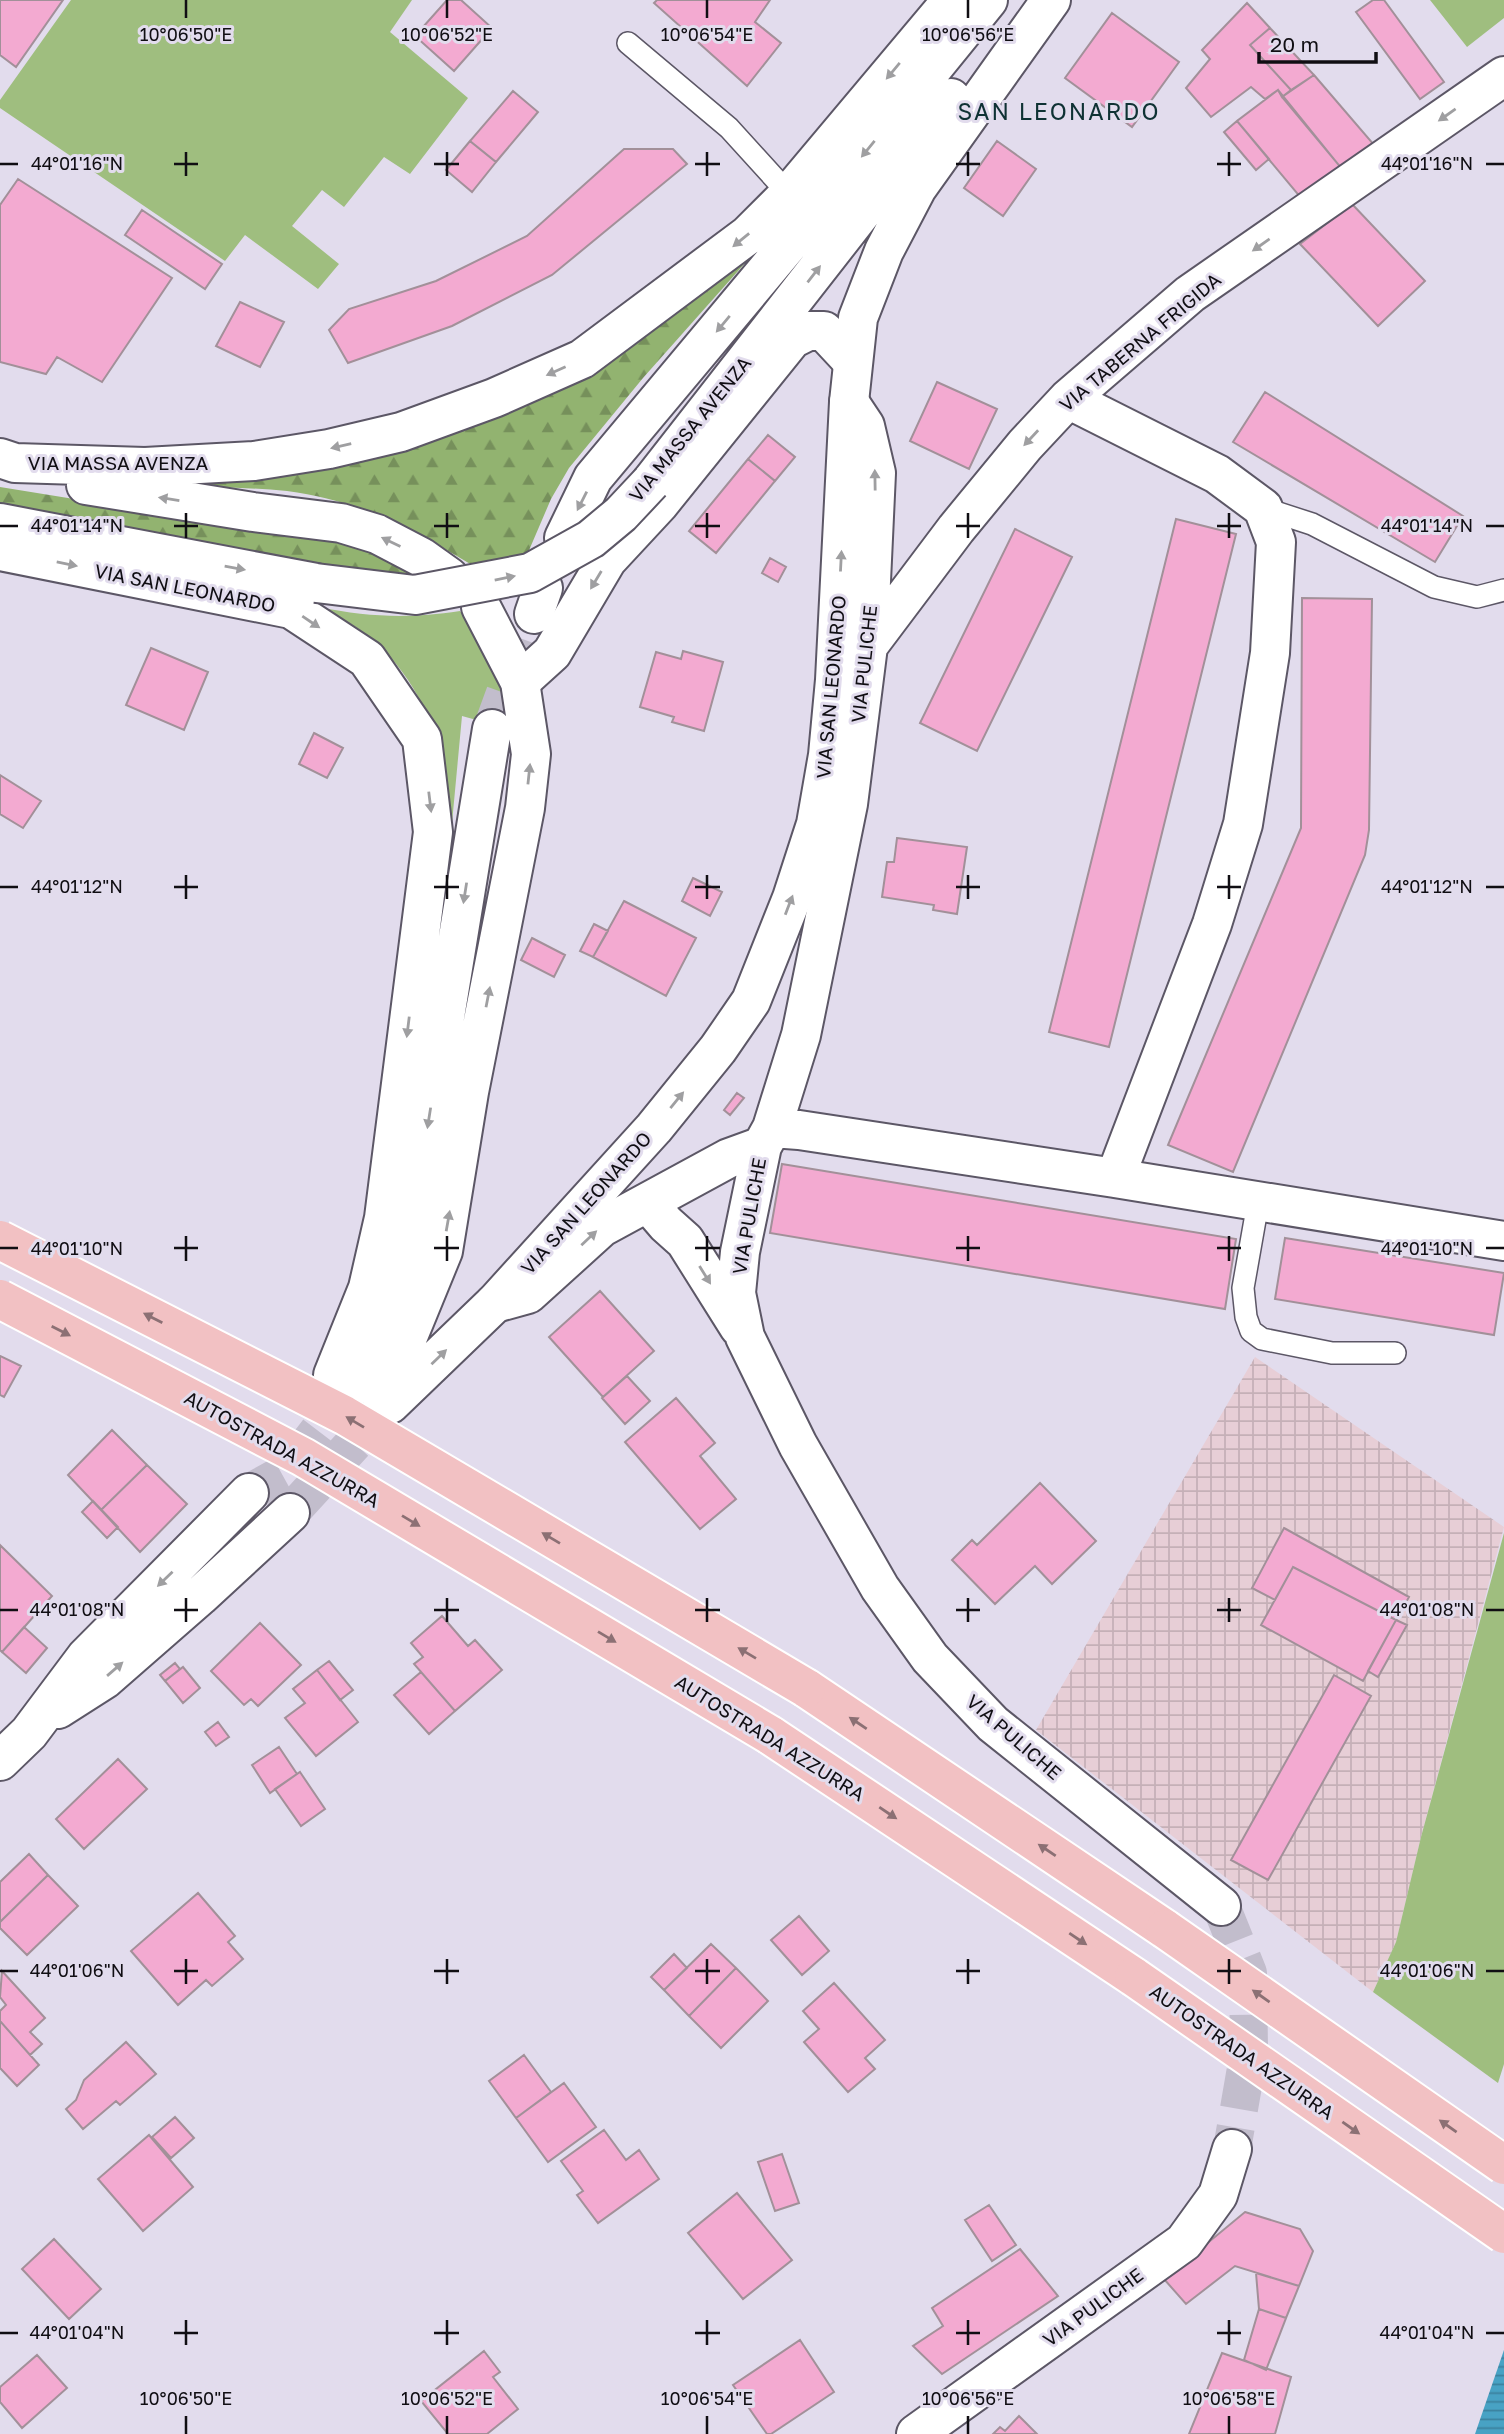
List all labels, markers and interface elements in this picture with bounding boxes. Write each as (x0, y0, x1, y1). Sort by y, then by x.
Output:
scale bar (1259, 21, 1376, 65)
text: 10°06'50"E (140, 23, 232, 45)
text: 10°06'52"E (401, 23, 493, 45)
text: 10°06'54"E (661, 23, 753, 45)
text: 10°06'56"E (922, 23, 1014, 45)
text: 20 m (1270, 31, 1319, 57)
one-way arrow (885, 62, 901, 80)
district label: SAN LEONARDO (958, 97, 1160, 125)
one-way arrow (1438, 108, 1457, 121)
one-way arrow (861, 140, 876, 157)
text: 44°01'16"N (31, 152, 123, 174)
text: 44°01'16"N (1381, 152, 1473, 174)
one-way arrow (732, 232, 750, 247)
one-way arrow (1252, 238, 1270, 252)
one-way arrow (806, 265, 821, 283)
street label: VIA TABERNA FRIGIDA (1054, 267, 1225, 416)
one-way arrow (716, 315, 731, 332)
street label: VIA MASSA AVENZA (624, 351, 756, 506)
one-way arrow (545, 366, 566, 377)
one-way arrow (1023, 429, 1039, 447)
one-way arrow (330, 441, 352, 452)
street label: VIA MASSA AVENZA (28, 451, 209, 474)
one-way arrow (869, 468, 881, 490)
one-way arrow (576, 491, 587, 511)
one-way arrow (158, 493, 180, 504)
text: 44°01'14"N (31, 514, 123, 536)
text: 44°01'14"N (1381, 514, 1473, 536)
one-way arrow (381, 536, 401, 547)
one-way arrow (835, 550, 846, 572)
one-way arrow (56, 559, 78, 570)
street label: VIA SAN LEONARDO (93, 559, 278, 616)
one-way arrow (225, 563, 247, 574)
one-way arrow (589, 571, 602, 590)
one-way arrow (494, 572, 516, 583)
street label: VIA SAN LEONARDO (811, 594, 850, 780)
street label: VIA PULICHE (846, 604, 881, 724)
one-way arrow (301, 615, 320, 628)
one-way arrow (524, 763, 535, 785)
one-way arrow (424, 791, 435, 813)
text: 44°01'12"N (31, 875, 123, 897)
text: 44°01'12"N (1381, 875, 1473, 897)
one-way arrow (459, 882, 470, 904)
one-way arrow (784, 894, 795, 915)
one-way arrow (483, 986, 494, 1008)
one-way arrow (402, 1016, 413, 1038)
one-way arrow (669, 1092, 684, 1110)
one-way arrow (423, 1107, 434, 1129)
street label: VIA SAN LEONARDO (516, 1127, 656, 1279)
street label: VIA PULICHE (727, 1156, 770, 1276)
one-way arrow (443, 1210, 454, 1232)
one-way arrow (580, 1231, 597, 1247)
text: 44°01'10"N (31, 1237, 123, 1259)
text: 44°01'10"N (1381, 1237, 1473, 1259)
one-way arrow (698, 1265, 711, 1284)
one-way arrow (143, 1312, 163, 1323)
one-way arrow (51, 1324, 71, 1336)
one-way arrow (430, 1348, 447, 1365)
street label: AUTOSTRADA AZZURRA (181, 1385, 384, 1512)
one-way arrow (346, 1416, 365, 1428)
one-way arrow (402, 1515, 421, 1527)
one-way arrow (542, 1531, 561, 1544)
one-way arrow (156, 1571, 174, 1587)
text: 44°01'08"N (30, 1598, 124, 1620)
text: 44°01'08"N (1380, 1598, 1474, 1620)
one-way arrow (597, 1631, 616, 1644)
one-way arrow (738, 1647, 757, 1659)
one-way arrow (107, 1662, 124, 1677)
street label: AUTOSTRADA AZZURRA (671, 1670, 870, 1806)
street label: VIA PULICHE (962, 1689, 1066, 1784)
one-way arrow (849, 1717, 868, 1730)
one-way arrow (879, 1806, 897, 1820)
one-way arrow (1037, 1843, 1057, 1856)
one-way arrow (1069, 1932, 1087, 1946)
text: 44°01'06"N (30, 1959, 124, 1981)
text: 44°01'06"N (1380, 1959, 1474, 1981)
street label: AUTOSTRADA AZZURRA (1146, 1979, 1339, 2124)
one-way arrow (1252, 1989, 1270, 2003)
one-way arrow (1439, 2119, 1457, 2133)
one-way arrow (1342, 2121, 1360, 2135)
street label: VIA PULICHE (1038, 2263, 1147, 2351)
text: 44°01'04"N (30, 2321, 124, 2343)
text: 44°01'04"N (1380, 2321, 1474, 2343)
text: 10°06'50"E (140, 2387, 232, 2409)
text: 10°06'52"E (401, 2387, 493, 2409)
text: 10°06'54"E (661, 2387, 753, 2409)
text: 10°06'56"E (922, 2387, 1014, 2409)
text: 10°06'58"E (1183, 2387, 1275, 2409)

